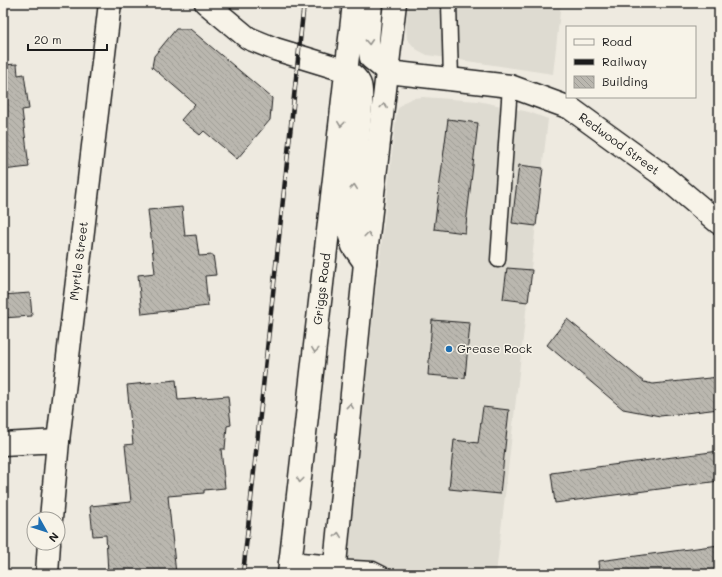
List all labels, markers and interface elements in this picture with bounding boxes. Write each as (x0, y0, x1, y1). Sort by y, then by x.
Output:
scale bar (28, 26, 107, 52)
legend (566, 26, 696, 98)
text: 20 m (34, 31, 62, 47)
text: Road (602, 33, 632, 49)
one-way arrow (364, 38, 373, 45)
text: Railway (602, 53, 647, 69)
text: Building (602, 73, 648, 89)
one-way arrow (379, 103, 388, 109)
street label: Redwood Street (576, 109, 663, 178)
one-way arrow (337, 121, 346, 127)
one-way arrow (349, 184, 358, 190)
street label: Myrtle Street (65, 220, 91, 301)
one-way arrow (363, 232, 372, 238)
street label: Griggs Road (309, 252, 333, 326)
place label: Grease Rock (457, 340, 532, 356)
marker: Grease Rock (444, 344, 454, 354)
one-way arrow (311, 347, 320, 354)
one-way arrow (346, 403, 355, 409)
one-way arrow (296, 477, 305, 483)
north arrow (26, 511, 66, 551)
text: N (46, 530, 63, 546)
one-way arrow (333, 532, 342, 538)

